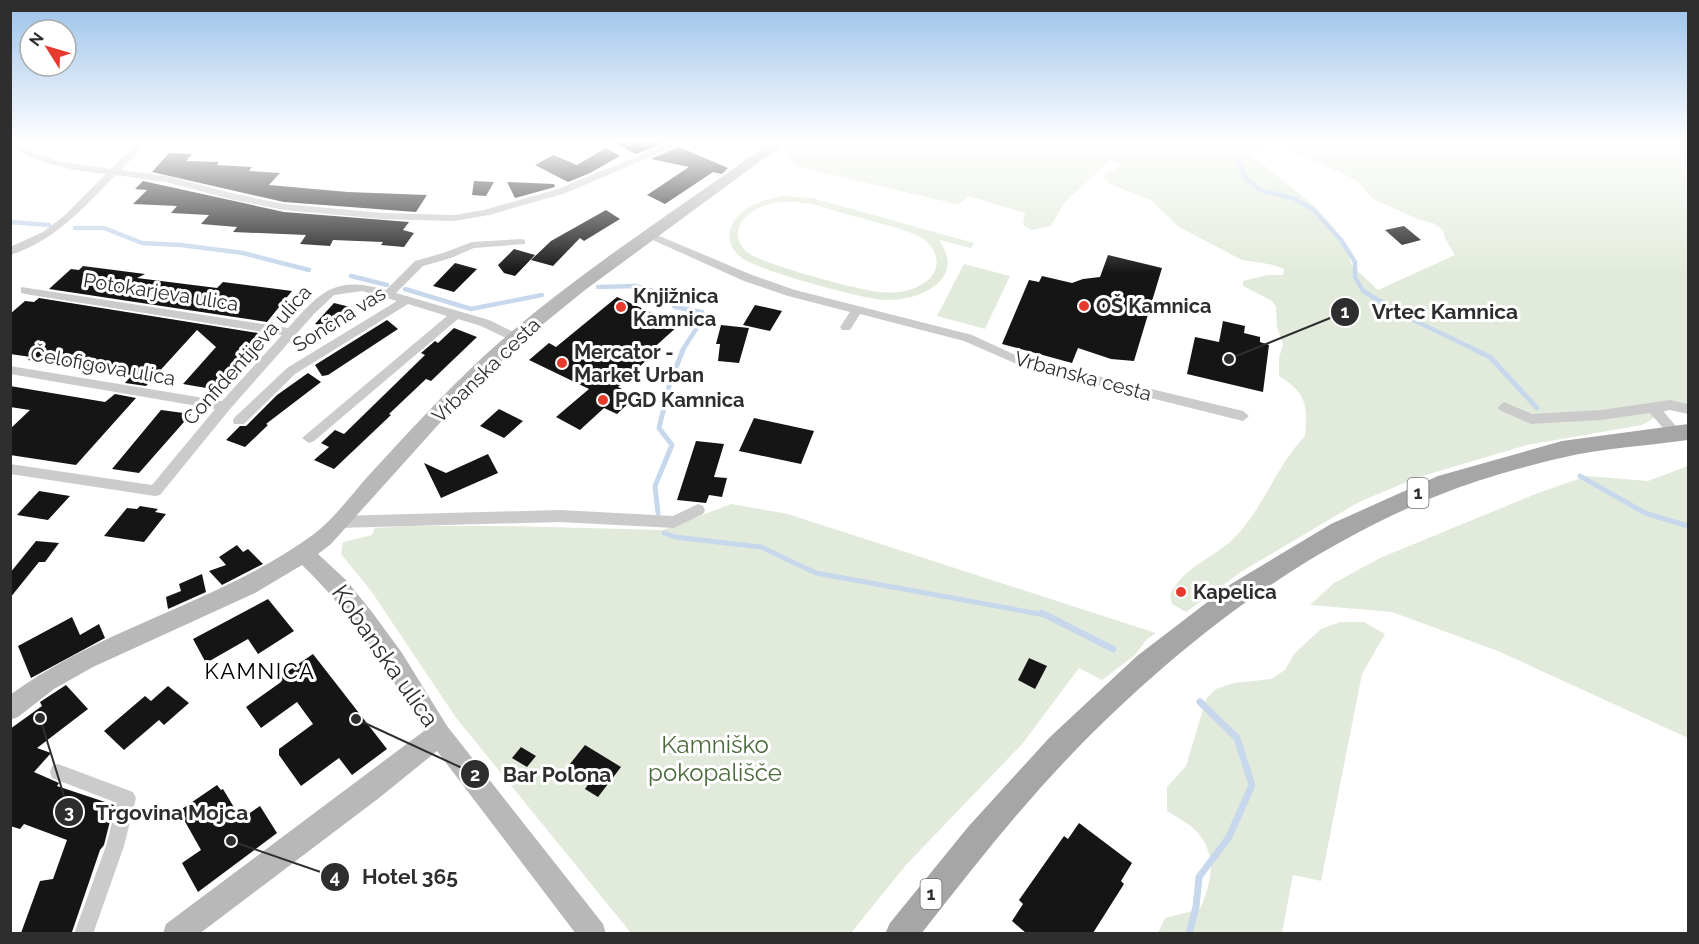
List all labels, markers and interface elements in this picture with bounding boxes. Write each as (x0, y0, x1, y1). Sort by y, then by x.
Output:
north arrow (18, 18, 78, 78)
text: N (25, 29, 48, 50)
street label: Potokarjeva ulica (82, 268, 240, 316)
street label: Confidentijeva ulica (178, 280, 316, 430)
street label: Sončna vas (288, 281, 390, 357)
place label: Knjižnica Kamnica (633, 284, 719, 331)
callout: Vrtec Kamnica (1330, 292, 1530, 331)
place label: OŠ Kamnica (1096, 293, 1211, 318)
marker: OŠ Kamnica (1077, 299, 1091, 313)
text: Vrtec Kamnica (1372, 299, 1518, 324)
marker: Knjižnica Kamnica (614, 300, 628, 314)
text: 1 (1341, 301, 1350, 322)
street label: Vrbanska cesta (427, 312, 545, 428)
street label: Čelofigova ulica (29, 340, 177, 391)
place label: Mercator - Market Urban (574, 340, 704, 387)
street label: Vrbanska cesta (1012, 346, 1154, 406)
marker: Mercator - Market Urban (555, 356, 569, 370)
place label: PGD Kamnica (615, 388, 744, 412)
marker: PGD Kamnica (596, 393, 610, 407)
road number: 1 (1408, 478, 1428, 508)
street label: Kobanska ulica (326, 579, 445, 732)
place label: Kapelica (1193, 580, 1277, 604)
marker: Kapelica (1174, 585, 1188, 599)
district label: KAMNICA (205, 658, 316, 684)
park label: Kamniško pokopališče (648, 730, 782, 787)
callout: Bar Polona (460, 755, 623, 794)
text: Bar Polona (503, 762, 611, 787)
text: 2 (470, 764, 480, 785)
callout: Trgovina Mojca (54, 793, 261, 832)
text: Trgovina Mojca (96, 800, 248, 825)
text: 3 (64, 801, 74, 822)
callout: Hotel 365 (320, 858, 470, 897)
text: Hotel 365 (362, 864, 458, 889)
text: 4 (330, 866, 340, 887)
road number: 1 (920, 879, 942, 909)

